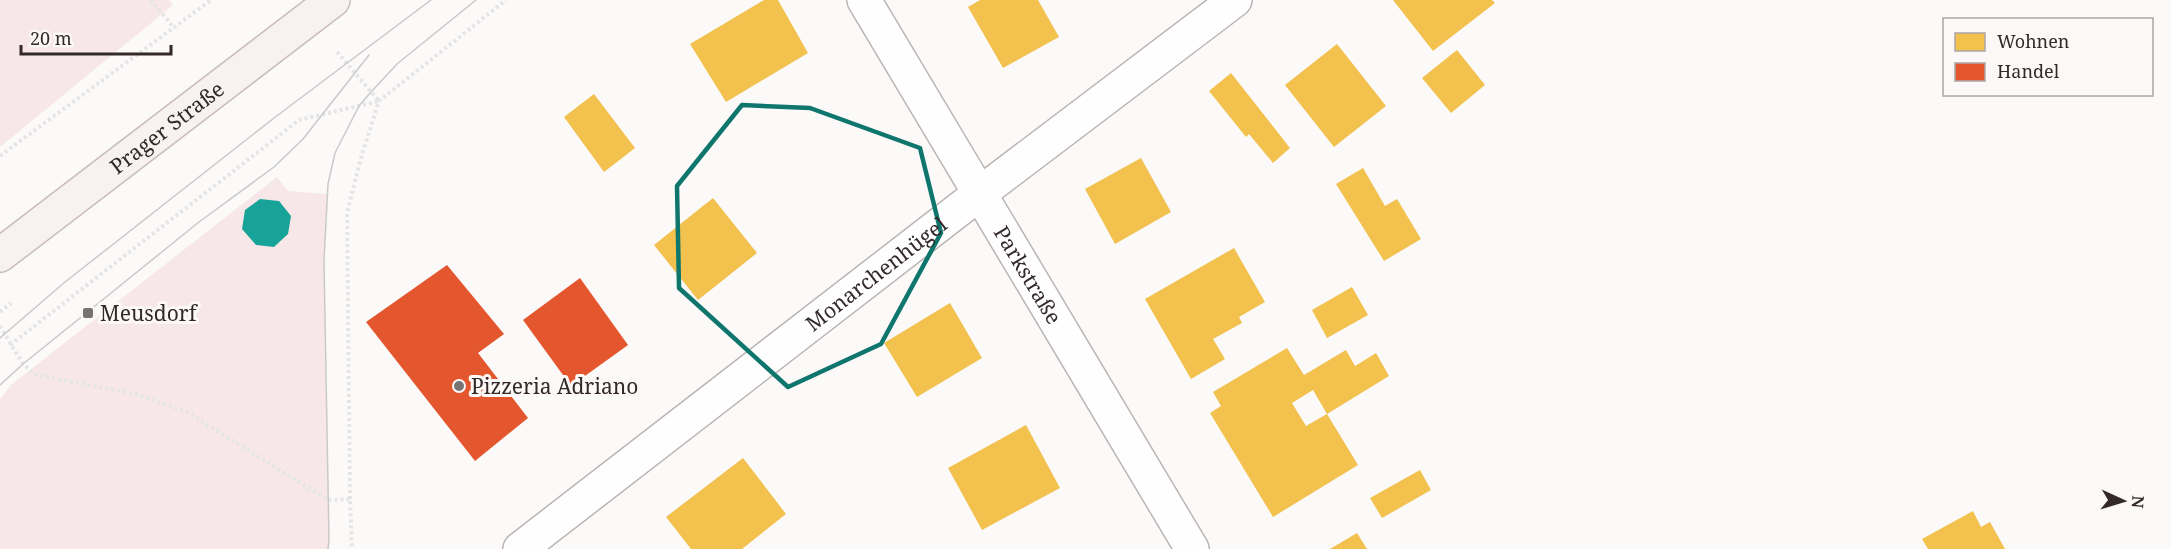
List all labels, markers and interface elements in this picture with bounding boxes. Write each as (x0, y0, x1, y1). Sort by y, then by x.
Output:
scale bar (21, 18, 171, 56)
legend (1943, 18, 2153, 96)
text: 20 m (30, 26, 72, 50)
text: Wohnen (1997, 29, 2070, 53)
text: Handel (1997, 59, 2060, 83)
street label: Prager Straße (104, 75, 230, 180)
street label: Monarchenhügel (800, 210, 953, 337)
street label: Parkstraße (988, 220, 1068, 329)
place label: Meusdorf (100, 299, 199, 327)
marker: Meusdorf (81, 306, 95, 320)
place label: Pizzeria Adriano (471, 372, 638, 400)
marker: Pizzeria Adriano (452, 379, 466, 393)
north arrow (2093, 471, 2153, 531)
text: N (2127, 495, 2149, 509)

